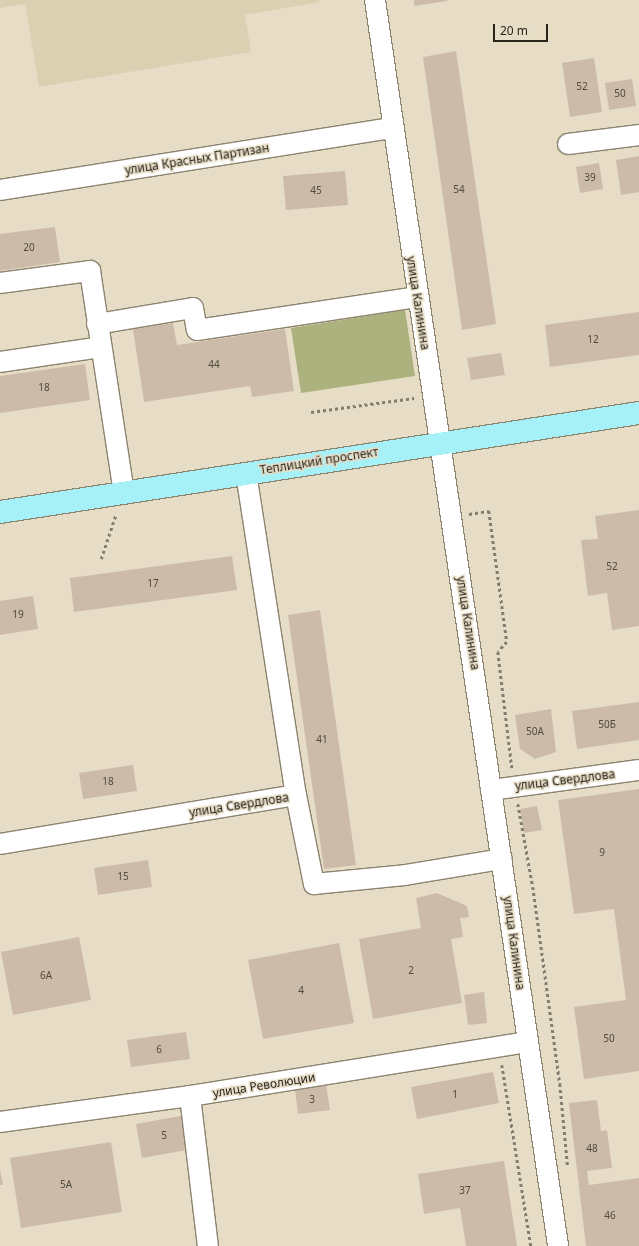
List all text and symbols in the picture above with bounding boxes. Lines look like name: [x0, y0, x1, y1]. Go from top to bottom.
scale bar: [495, 16, 550, 42]
text: 20 m: [500, 22, 528, 39]
house number: 52: [576, 81, 588, 93]
house number: 50: [614, 88, 626, 100]
street label: улица Красных Партизан: [124, 140, 270, 178]
house number: 39: [584, 172, 596, 184]
house number: 54: [453, 184, 465, 196]
house number: 45: [310, 185, 322, 197]
house number: 20: [23, 242, 35, 254]
street label: улица Калинина: [403, 255, 433, 351]
house number: 12: [587, 334, 599, 346]
house number: 44: [208, 359, 220, 371]
house number: 18: [38, 382, 50, 394]
street label: Теплицкий проспект: [259, 445, 379, 477]
house number: 52: [606, 561, 618, 573]
street label: улица Калинина: [453, 575, 483, 671]
house number: 17: [147, 578, 159, 590]
house number: 19: [12, 609, 24, 621]
house number: 50Б: [598, 719, 616, 731]
house number: 50А: [526, 726, 544, 738]
house number: 41: [316, 734, 328, 746]
street label: улица Свердлова: [514, 767, 616, 793]
house number: 18: [102, 776, 114, 788]
street label: улица Свердлова: [188, 790, 290, 820]
house number: 9: [599, 847, 605, 859]
house number: 15: [117, 871, 129, 883]
street label: улица Калинина: [500, 895, 528, 991]
house number: 2: [408, 965, 414, 977]
house number: 6А: [40, 970, 52, 982]
house number: 4: [298, 985, 304, 997]
house number: 50: [603, 1033, 615, 1045]
house number: 6: [156, 1044, 162, 1056]
street label: улица Революции: [212, 1070, 316, 1100]
house number: 1: [452, 1089, 458, 1101]
house number: 3: [309, 1094, 315, 1106]
house number: 5: [161, 1130, 167, 1142]
house number: 48: [586, 1143, 598, 1155]
house number: 5А: [60, 1179, 72, 1191]
house number: 37: [459, 1185, 471, 1197]
house number: 46: [604, 1210, 616, 1222]

